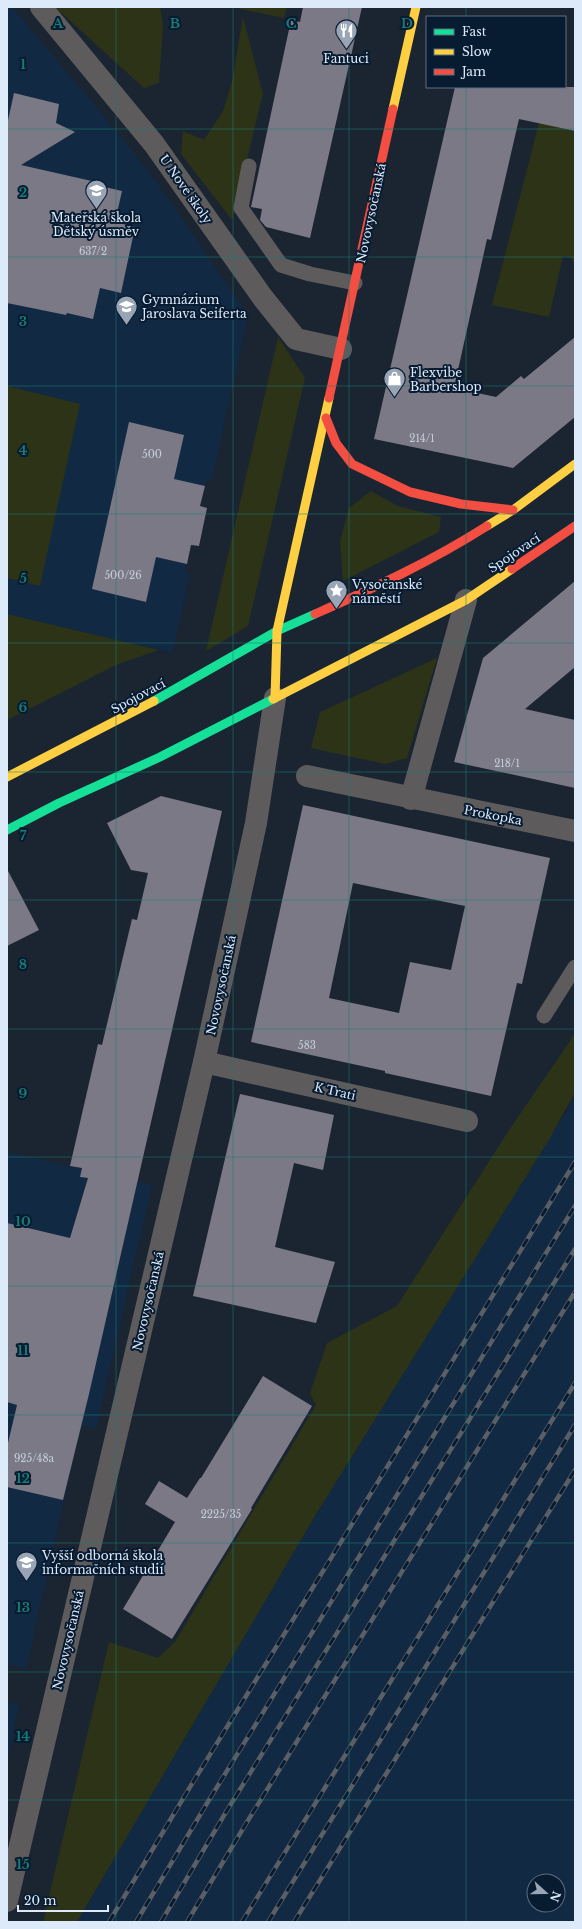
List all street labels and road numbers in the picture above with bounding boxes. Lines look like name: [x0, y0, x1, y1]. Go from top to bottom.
street label: U Nové školy: [157, 152, 216, 227]
street label: Novovysočanská: [353, 161, 389, 264]
street label: Spojovací: [485, 530, 544, 576]
street label: Spojovací: [108, 675, 169, 717]
street label: Prokopka: [463, 802, 524, 828]
street label: Novovysočanská: [203, 933, 239, 1036]
street label: K Trati: [313, 1079, 357, 1103]
street label: Novovysočanská: [129, 1249, 167, 1352]
street label: Novovysočanská: [49, 1588, 87, 1691]

